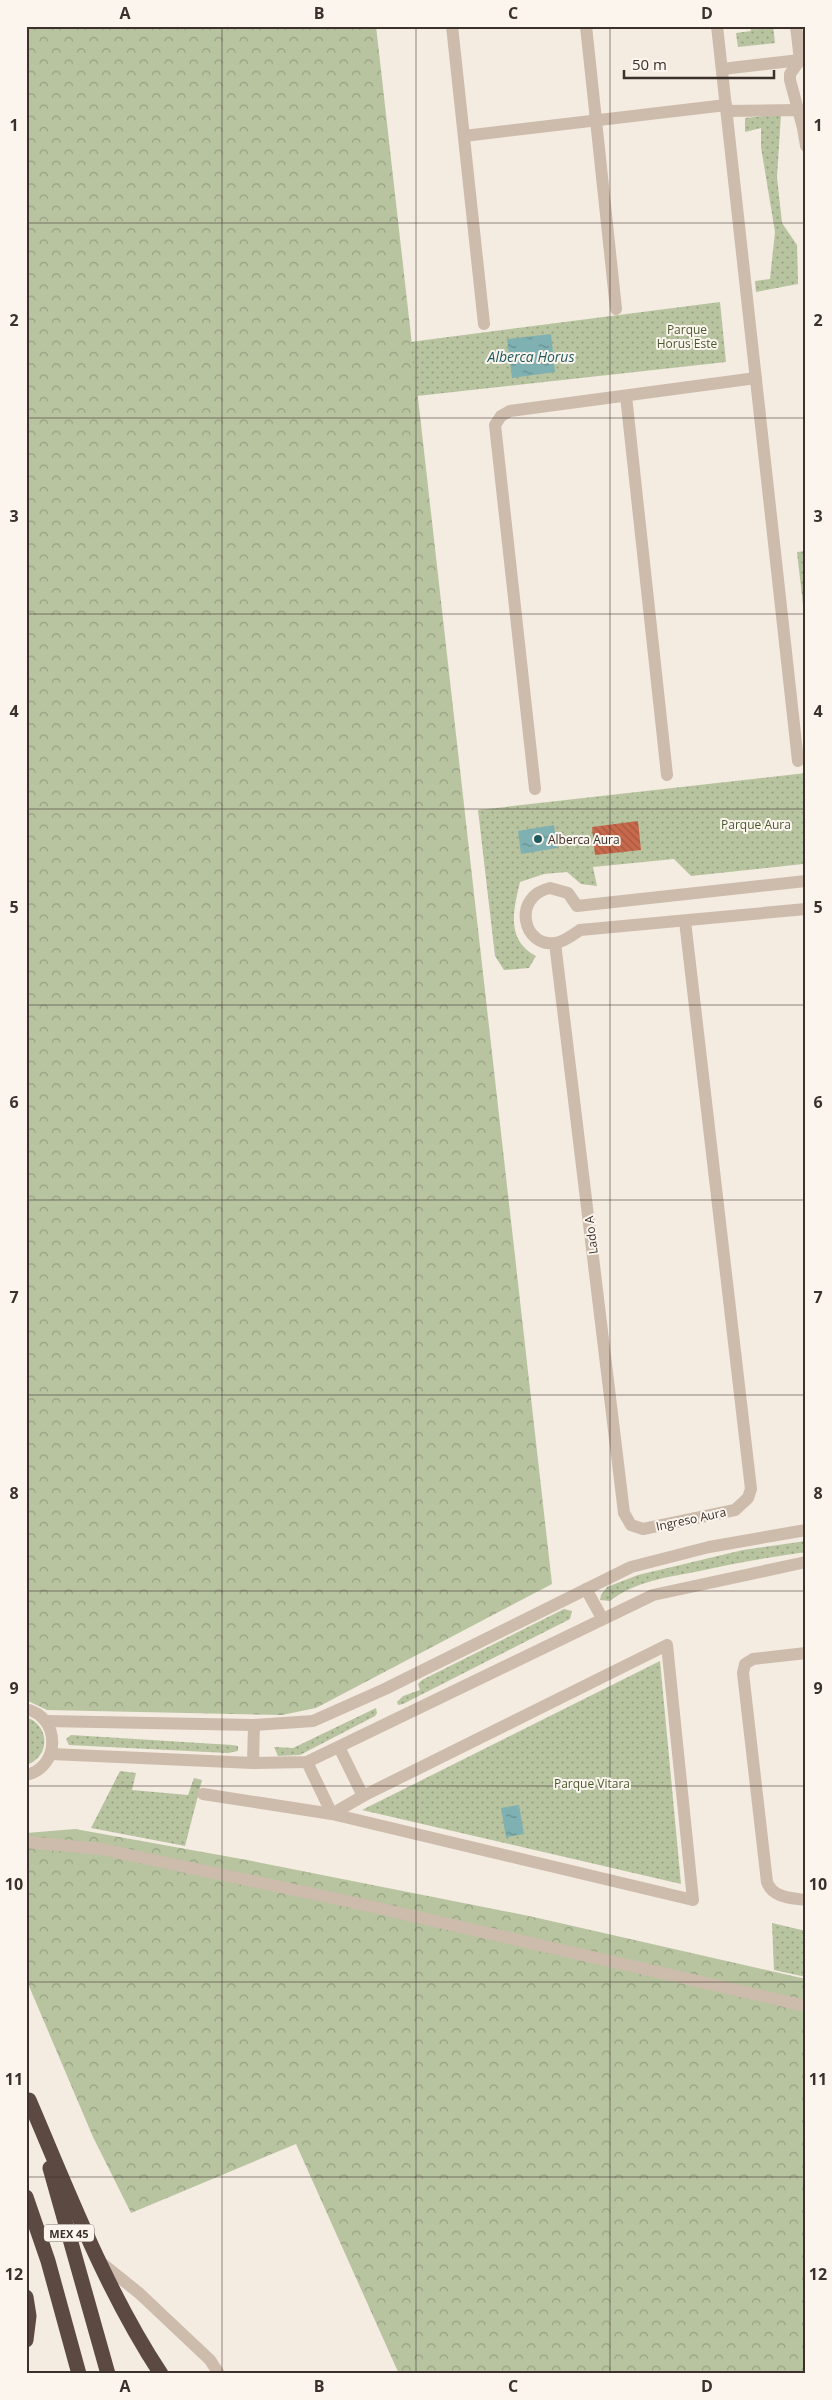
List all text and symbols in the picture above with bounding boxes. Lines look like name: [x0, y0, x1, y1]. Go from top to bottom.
text: A: [119, 2, 131, 24]
text: B: [314, 2, 324, 24]
text: C: [508, 2, 518, 24]
text: D: [701, 2, 713, 24]
scale bar: [624, 48, 774, 80]
text: 50 m: [632, 54, 667, 74]
text: 1: [9, 114, 19, 136]
text: 1: [813, 114, 823, 136]
text: 2: [9, 309, 19, 331]
text: 2: [813, 309, 823, 331]
park label: Parque Horus Este: [657, 321, 718, 352]
water label: Alberca Horus: [487, 347, 574, 366]
text: 3: [9, 505, 19, 527]
text: 3: [813, 505, 823, 527]
text: 4: [9, 700, 19, 722]
text: 4: [813, 700, 823, 722]
park label: Parque Aura: [721, 816, 791, 833]
place label: Alberca Aura: [548, 831, 620, 848]
marker: Alberca Aura: [532, 833, 544, 845]
text: 5: [9, 896, 19, 918]
text: 5: [813, 896, 823, 918]
text: 6: [9, 1091, 19, 1113]
text: 6: [813, 1091, 823, 1113]
street label: Lado A: [580, 1215, 602, 1255]
text: 7: [9, 1286, 19, 1308]
text: 7: [813, 1286, 823, 1308]
text: 8: [9, 1482, 19, 1504]
text: 8: [813, 1482, 823, 1504]
street label: Ingreso Aura: [654, 1503, 728, 1535]
text: 9: [9, 1677, 19, 1699]
text: 9: [813, 1677, 823, 1699]
park label: Parque Vitara: [554, 1775, 630, 1792]
text: 10: [5, 1873, 23, 1895]
text: 10: [809, 1873, 827, 1895]
text: 11: [5, 2068, 23, 2090]
text: 11: [809, 2068, 827, 2090]
road number: MEX 45: [44, 2224, 94, 2242]
text: 12: [5, 2263, 23, 2285]
text: 12: [809, 2263, 827, 2285]
text: A: [119, 2375, 131, 2397]
text: B: [314, 2375, 324, 2397]
text: C: [508, 2375, 518, 2397]
text: D: [701, 2375, 713, 2397]

